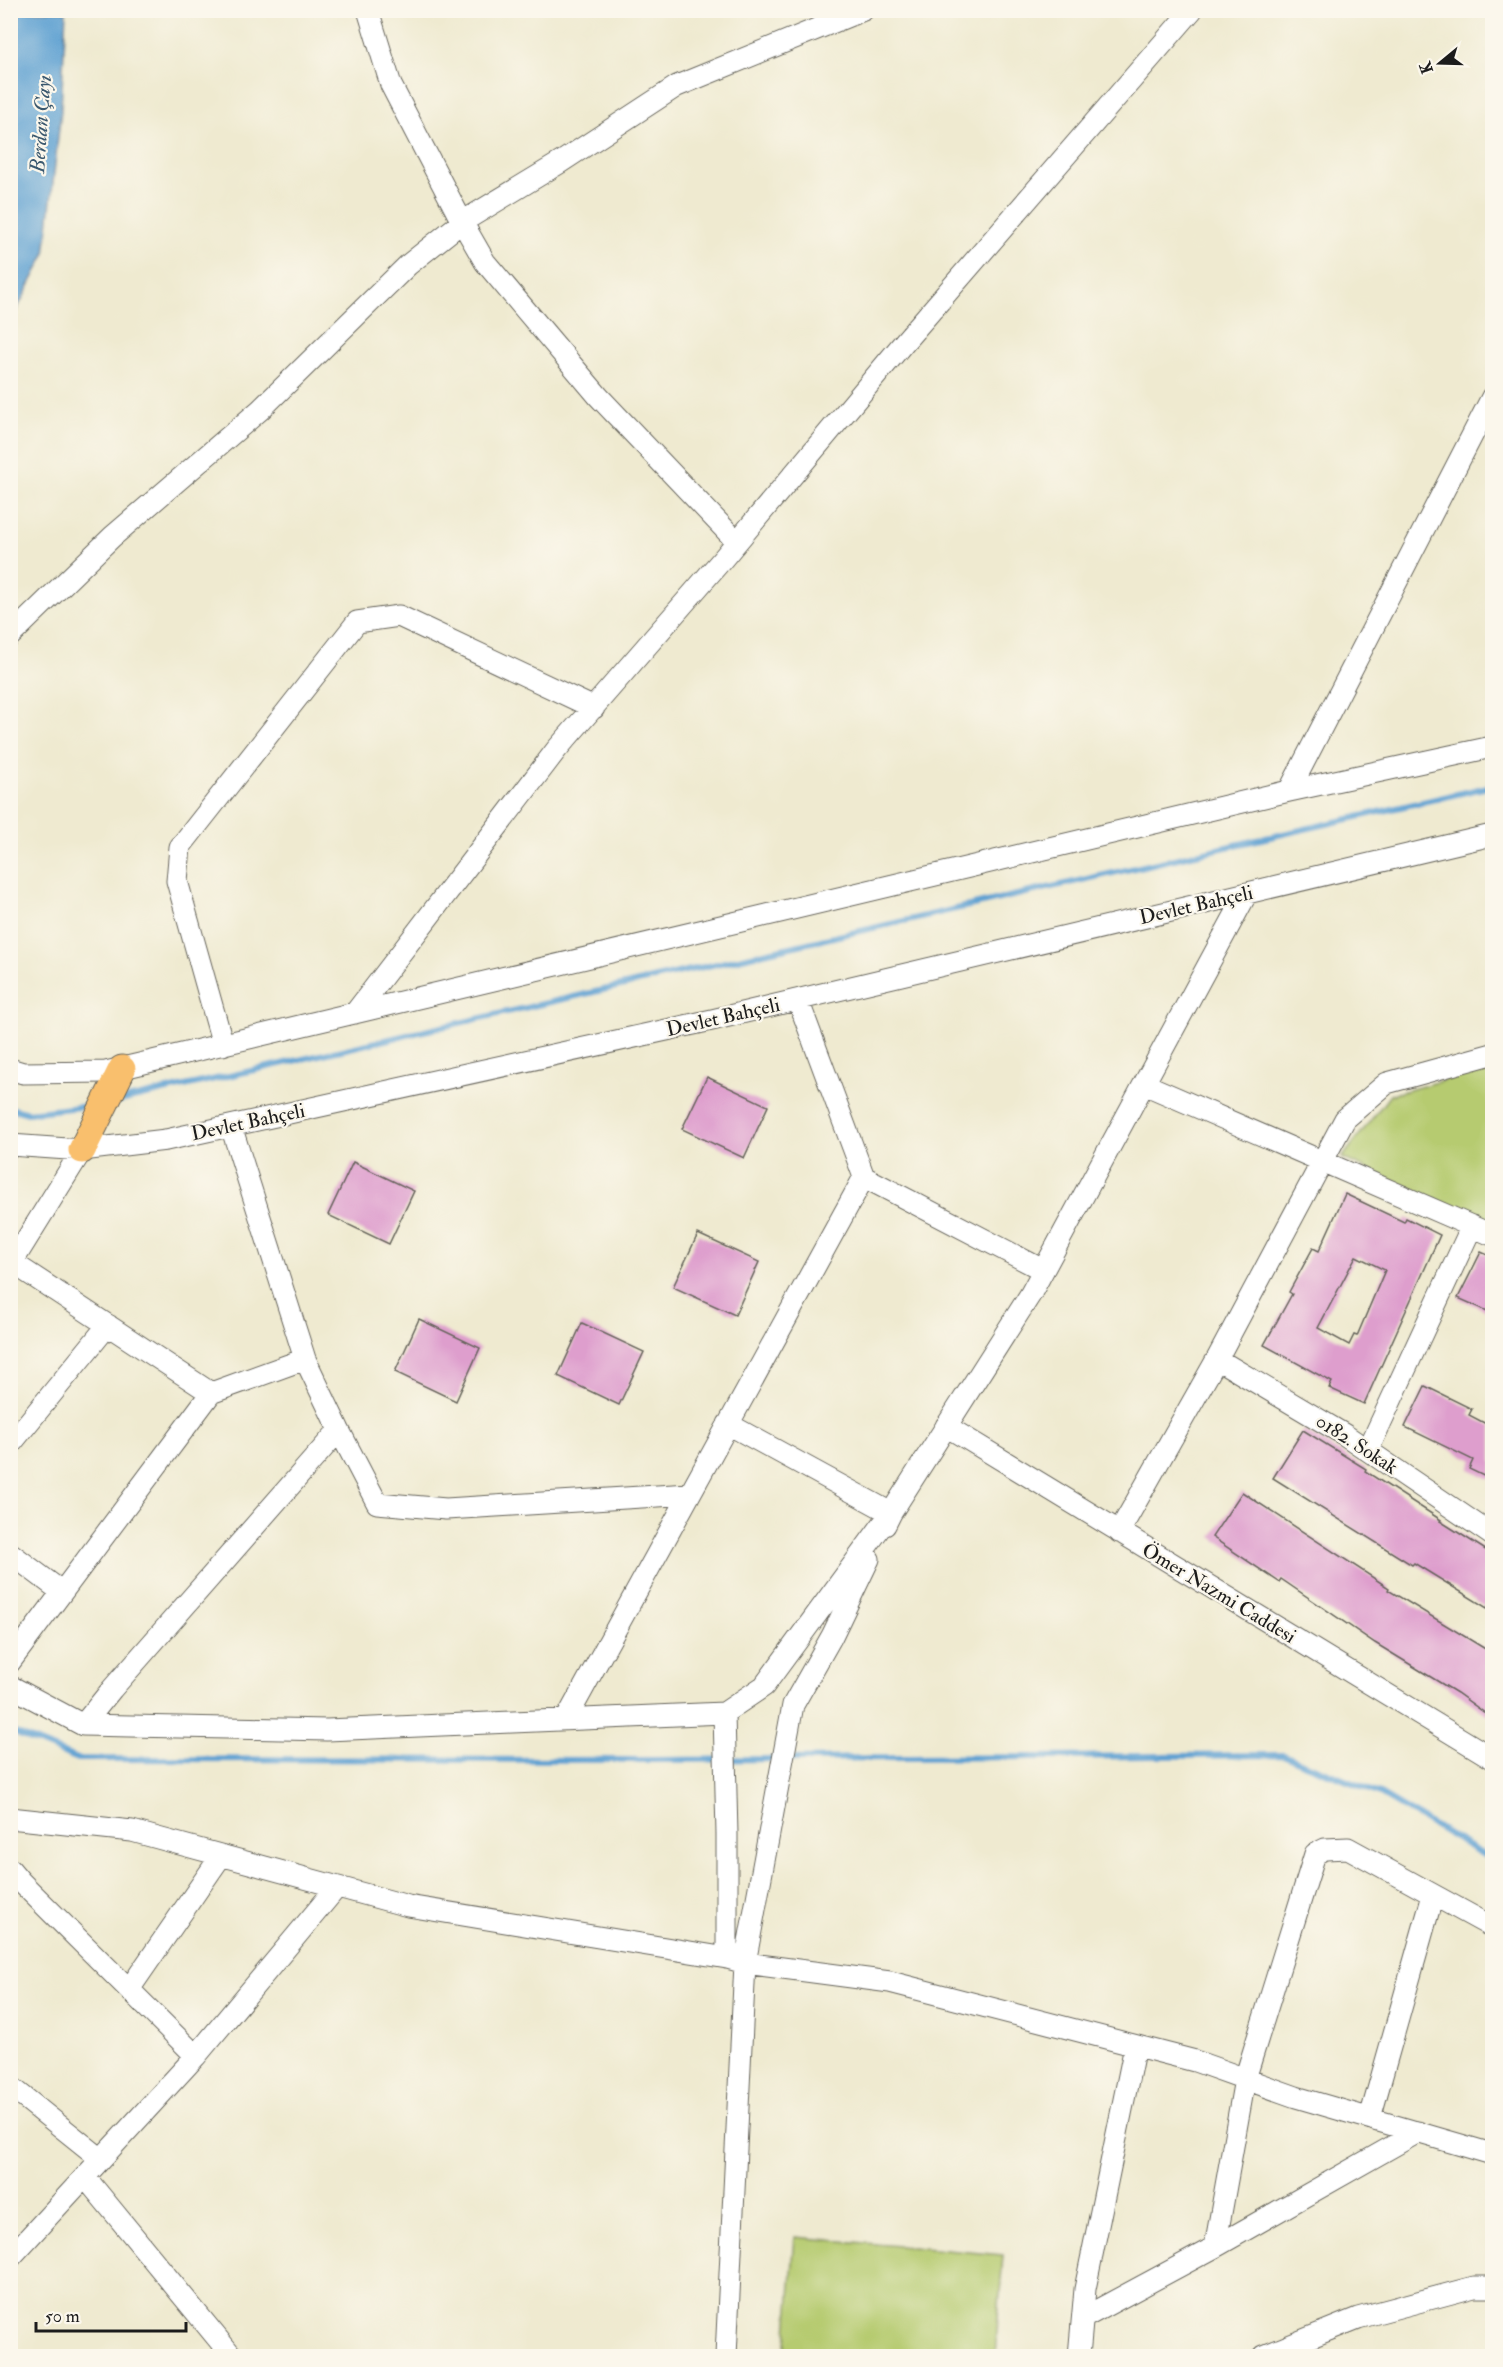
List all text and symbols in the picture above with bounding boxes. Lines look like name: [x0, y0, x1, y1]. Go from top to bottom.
north arrow: [1410, 33, 1470, 93]
text: K: [1415, 58, 1438, 76]
water label: Berdan Çayı: [24, 74, 58, 175]
street label: Devlet Bahçeli: [1137, 880, 1255, 930]
street label: Devlet Bahçeli: [664, 992, 782, 1042]
street label: Devlet Bahçeli: [189, 1098, 307, 1146]
street label: 0182. Sokak: [1311, 1408, 1403, 1480]
street label: Ömer Nazmi Caddesi: [1137, 1537, 1301, 1649]
scale bar: [36, 2295, 186, 2333]
text: 50 m: [45, 2305, 80, 2328]

